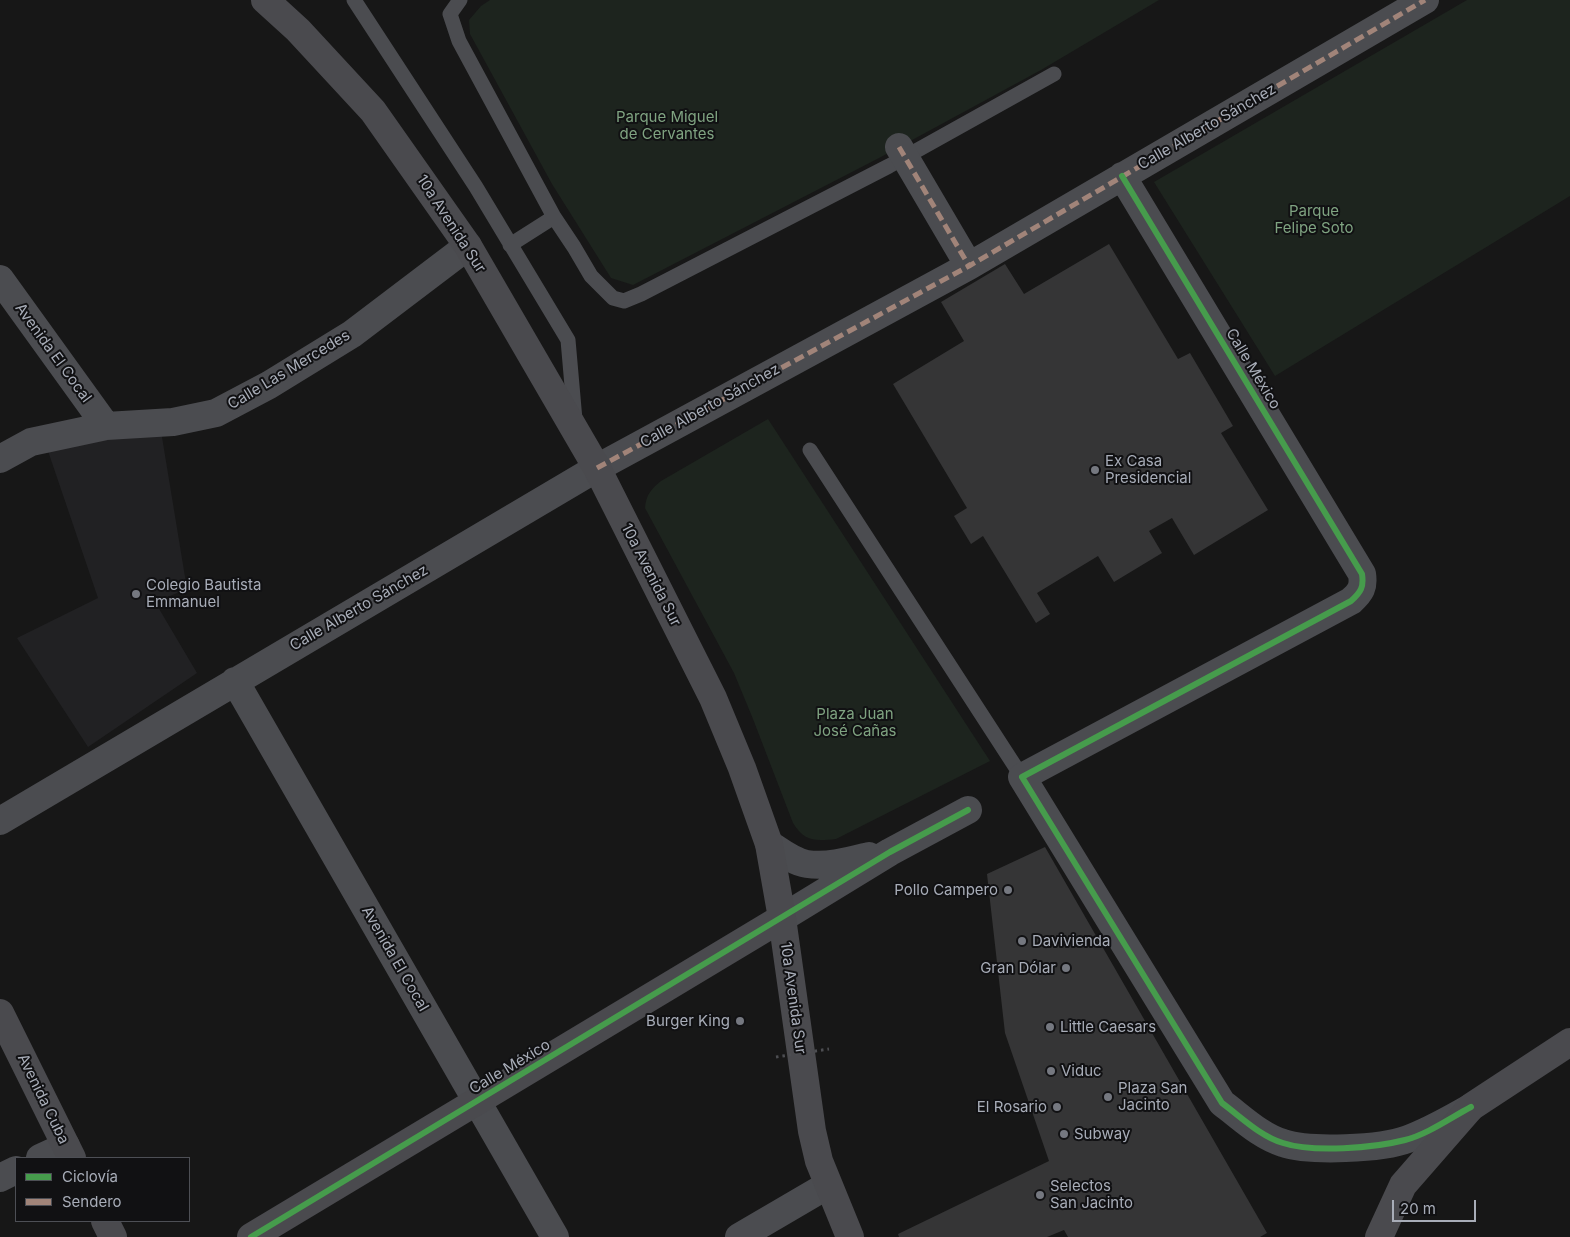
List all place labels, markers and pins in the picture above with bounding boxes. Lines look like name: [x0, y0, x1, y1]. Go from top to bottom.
place label: Ex Casa Presidencial: [1105, 452, 1191, 487]
marker: Ex Casa Presidencial: [1089, 464, 1101, 476]
place label: Colegio Bautista Emmanuel: [146, 576, 261, 611]
marker: Colegio Bautista Emmanuel: [130, 588, 142, 600]
place label: Pollo Campero: [894, 881, 998, 899]
marker: Pollo Campero: [1002, 884, 1014, 896]
place label: Davivienda: [1032, 932, 1110, 950]
marker: Davivienda: [1016, 935, 1028, 947]
place label: Gran Dólar: [980, 959, 1056, 977]
marker: Gran Dólar: [1060, 962, 1072, 974]
place label: Burger King: [646, 1012, 730, 1030]
marker: Burger King: [734, 1015, 746, 1027]
place label: Little Caesars: [1060, 1018, 1156, 1036]
marker: Little Caesars: [1044, 1021, 1056, 1033]
place label: Viduc: [1061, 1062, 1102, 1080]
marker: Viduc: [1045, 1065, 1057, 1077]
place label: Plaza San Jacinto: [1118, 1079, 1187, 1114]
marker: Plaza San Jacinto: [1102, 1091, 1114, 1103]
place label: El Rosario: [977, 1098, 1047, 1116]
marker: El Rosario: [1051, 1101, 1063, 1113]
place label: Subway: [1074, 1125, 1130, 1143]
marker: Subway: [1058, 1128, 1070, 1140]
place label: Selectos San Jacinto: [1050, 1177, 1133, 1212]
marker: Selectos San Jacinto: [1034, 1189, 1046, 1201]

